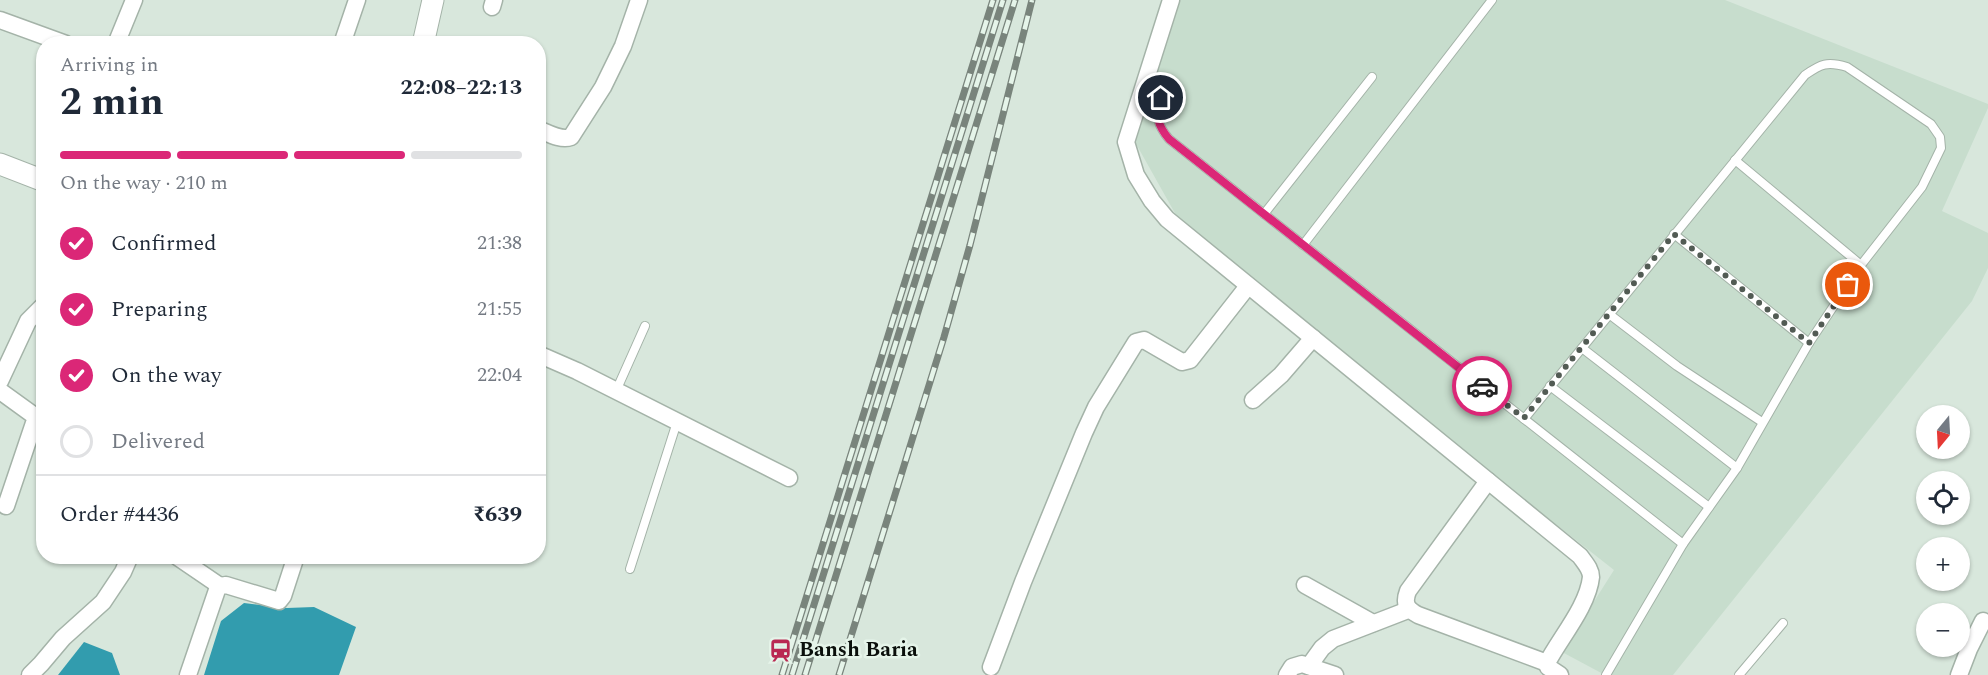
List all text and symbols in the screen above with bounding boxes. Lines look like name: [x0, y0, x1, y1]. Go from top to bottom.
text: Arriving in: [60, 50, 158, 80]
text: 22:08–22:13: [400, 71, 522, 104]
pin: [1135, 72, 1186, 123]
text: 2 min: [60, 73, 164, 132]
icon: home: [1144, 81, 1177, 114]
text: On the way · 210 m: [60, 168, 228, 198]
icon: check: [60, 227, 93, 260]
text: Confirmed: [111, 227, 217, 260]
text: 21:38: [477, 228, 522, 258]
pin: [1822, 259, 1873, 310]
icon: bag: [1831, 268, 1864, 301]
icon: check: [60, 293, 93, 326]
text: Preparing: [111, 293, 208, 326]
text: 21:55: [477, 294, 522, 324]
courier: [1452, 356, 1512, 416]
icon: check: [60, 359, 93, 392]
text: On the way: [111, 359, 222, 392]
text: 22:04: [477, 360, 522, 390]
icon: car: [1466, 370, 1499, 403]
north arrow: [1916, 405, 1970, 459]
map controls: [1916, 405, 1970, 657]
text: Delivered: [111, 425, 205, 458]
button: locate: [1916, 471, 1970, 525]
text: Order #4436: [60, 498, 179, 531]
text: ₹639: [473, 498, 522, 531]
button: +: [1916, 537, 1970, 591]
button: −: [1916, 603, 1970, 657]
place label: Bansh Baria: [799, 634, 918, 666]
station icon: Bansh Baria: [768, 637, 794, 663]

